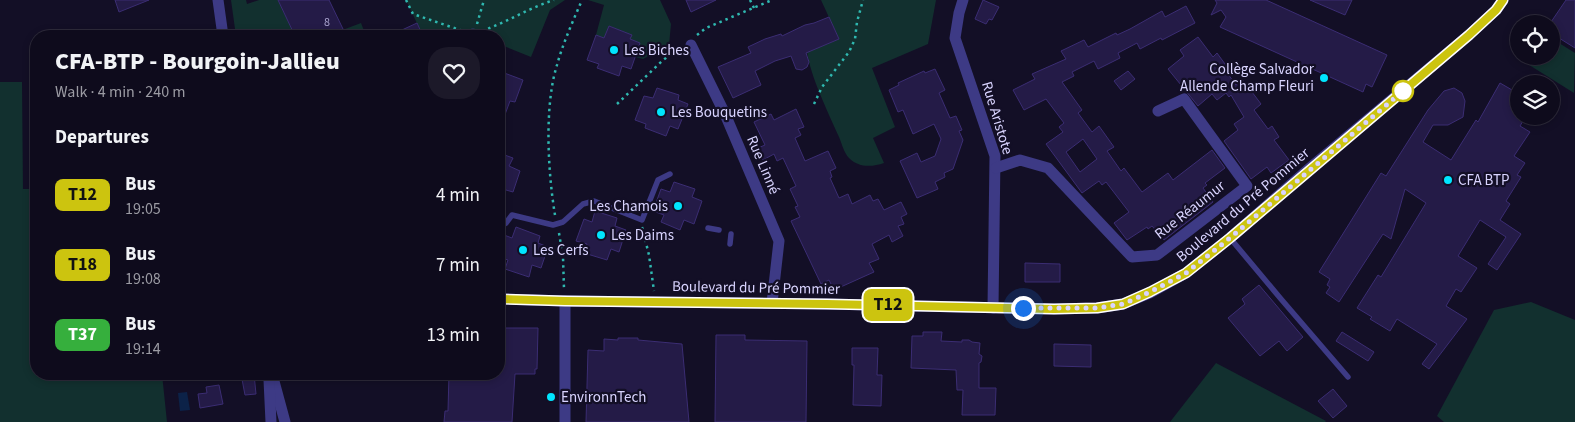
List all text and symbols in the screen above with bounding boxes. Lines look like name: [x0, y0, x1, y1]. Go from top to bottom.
house number: 8: [324, 14, 330, 31]
map controls: [1510, 15, 1560, 125]
button: locate: [1510, 15, 1560, 65]
place label: Les Biches: [624, 40, 689, 61]
text: CFA-BTP - Bourgoin-Jallieu: [55, 44, 340, 79]
marker: Les Biches: [608, 44, 620, 56]
button: heart: [428, 47, 480, 99]
place label: Collège Salvador Allende Champ Fleuri: [1180, 59, 1315, 97]
marker: Collège Salvador Allende Champ Fleuri: [1318, 72, 1330, 84]
button: layers: [1510, 75, 1560, 125]
street label: Rue Aristote: [976, 79, 1018, 157]
unlabelled marker: [1392, 80, 1414, 102]
text: Walk · 4 min · 240 m: [55, 81, 186, 103]
place label: Les Bouquetins: [671, 102, 767, 123]
marker: Les Bouquetins: [655, 106, 667, 118]
text: Departures: [55, 124, 149, 151]
street label: Rue Linné: [741, 132, 785, 198]
street label: Boulevard du Pré Pommier: [1172, 142, 1315, 267]
place label: CFA BTP: [1458, 170, 1510, 191]
text: Bus: [125, 171, 156, 198]
marker: CFA BTP: [1442, 174, 1454, 186]
street label: Rue Réaumur: [1150, 175, 1230, 244]
text: T12: [68, 182, 97, 207]
text: 4 min: [436, 182, 480, 209]
place label: Les Chamois: [589, 196, 668, 217]
text: 19:05: [125, 198, 161, 220]
marker: Les Chamois: [672, 200, 684, 212]
place label: Les Daims: [611, 225, 674, 246]
marker: Les Daims: [595, 229, 607, 241]
place label: Les Cerfs: [533, 240, 589, 261]
text: Bus: [125, 241, 156, 268]
marker: Les Cerfs: [517, 244, 529, 256]
text: T18: [68, 252, 97, 277]
text: 7 min: [436, 252, 480, 279]
text: 19:08: [125, 268, 161, 290]
street label: Boulevard du Pré Pommier: [672, 276, 841, 300]
line badge: T12: [859, 289, 917, 321]
text: T12: [873, 292, 903, 317]
your location: [1011, 296, 1036, 321]
text: Bus: [125, 311, 156, 338]
text: T37: [68, 322, 97, 347]
text: 13 min: [426, 322, 480, 349]
text: 19:14: [125, 338, 161, 360]
place label: EnvironnTech: [561, 387, 647, 408]
marker: EnvironnTech: [545, 391, 557, 403]

